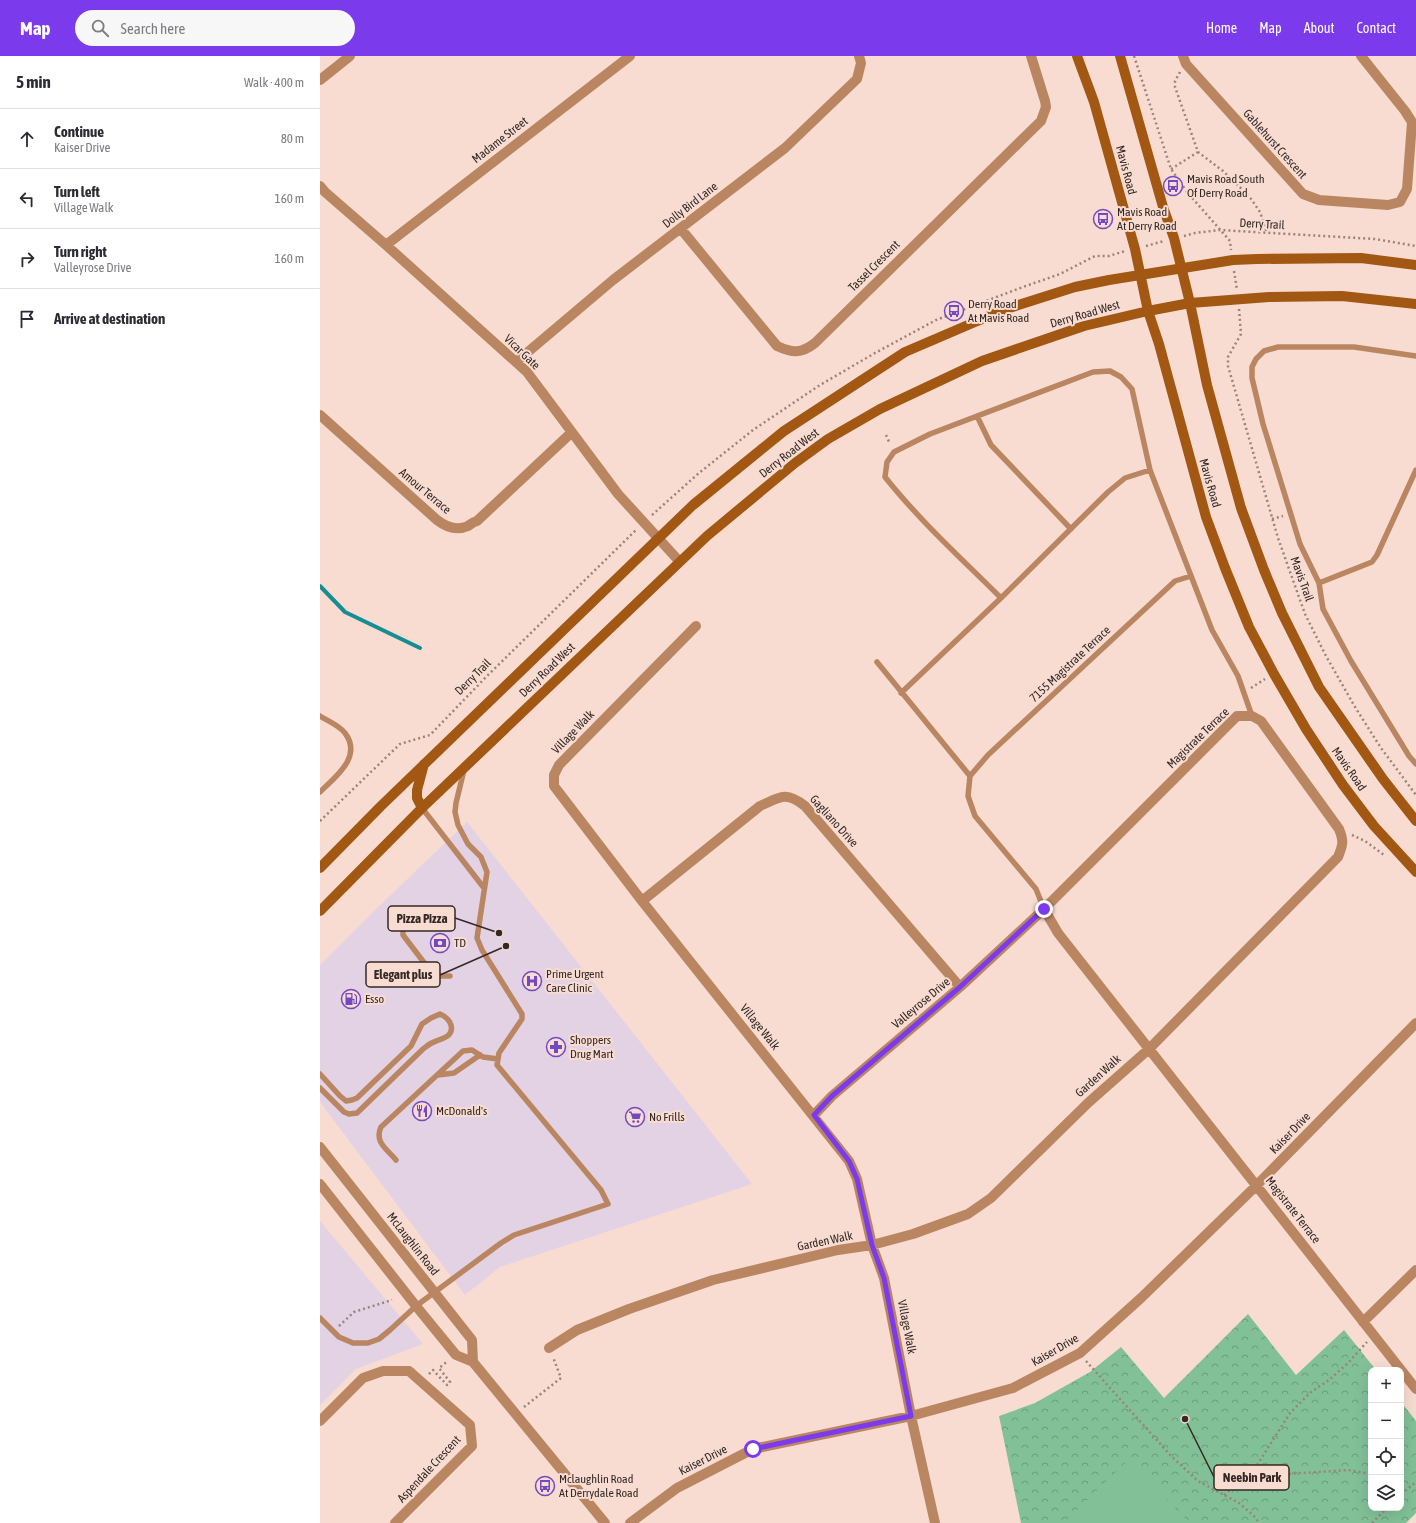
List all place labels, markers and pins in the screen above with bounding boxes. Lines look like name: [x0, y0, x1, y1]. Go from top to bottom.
place label: Mavis Road South Of Derry Road: [1187, 172, 1265, 200]
bus stop icon: Mavis Road South Of Derry Road: [1162, 175, 1184, 197]
place label: Mavis Road At Derry Road: [1117, 205, 1177, 233]
bus stop icon: Mavis Road At Derry Road: [1092, 208, 1114, 230]
place label: Derry Road At Mavis Road: [968, 297, 1029, 325]
bus stop icon: Derry Road At Mavis Road: [943, 300, 965, 322]
callout: Pizza Pizza: [388, 906, 455, 931]
bank icon: TD: [429, 932, 451, 954]
place label: TD: [454, 936, 466, 950]
callout: Elegant plus: [366, 962, 440, 987]
place label: Prime Urgent Care Clinic: [546, 967, 604, 995]
hospital icon: Prime Urgent Care Clinic: [521, 970, 543, 992]
fuel station icon: Esso: [340, 988, 362, 1010]
place label: Esso: [365, 992, 385, 1006]
place label: Shoppers Drug Mart: [570, 1033, 614, 1061]
pharmacy icon: Shoppers Drug Mart: [545, 1036, 567, 1058]
restaurant icon: McDonald's: [411, 1100, 433, 1122]
place label: McDonald's: [436, 1104, 487, 1118]
supermarket icon: No Frills: [624, 1106, 646, 1128]
place label: No Frills: [649, 1110, 685, 1124]
callout: Neebin Park: [1214, 1465, 1289, 1490]
place label: Mclaughlin Road At Derrydale Road: [559, 1472, 638, 1500]
bus stop icon: Mclaughlin Road At Derrydale Road: [534, 1475, 556, 1497]

